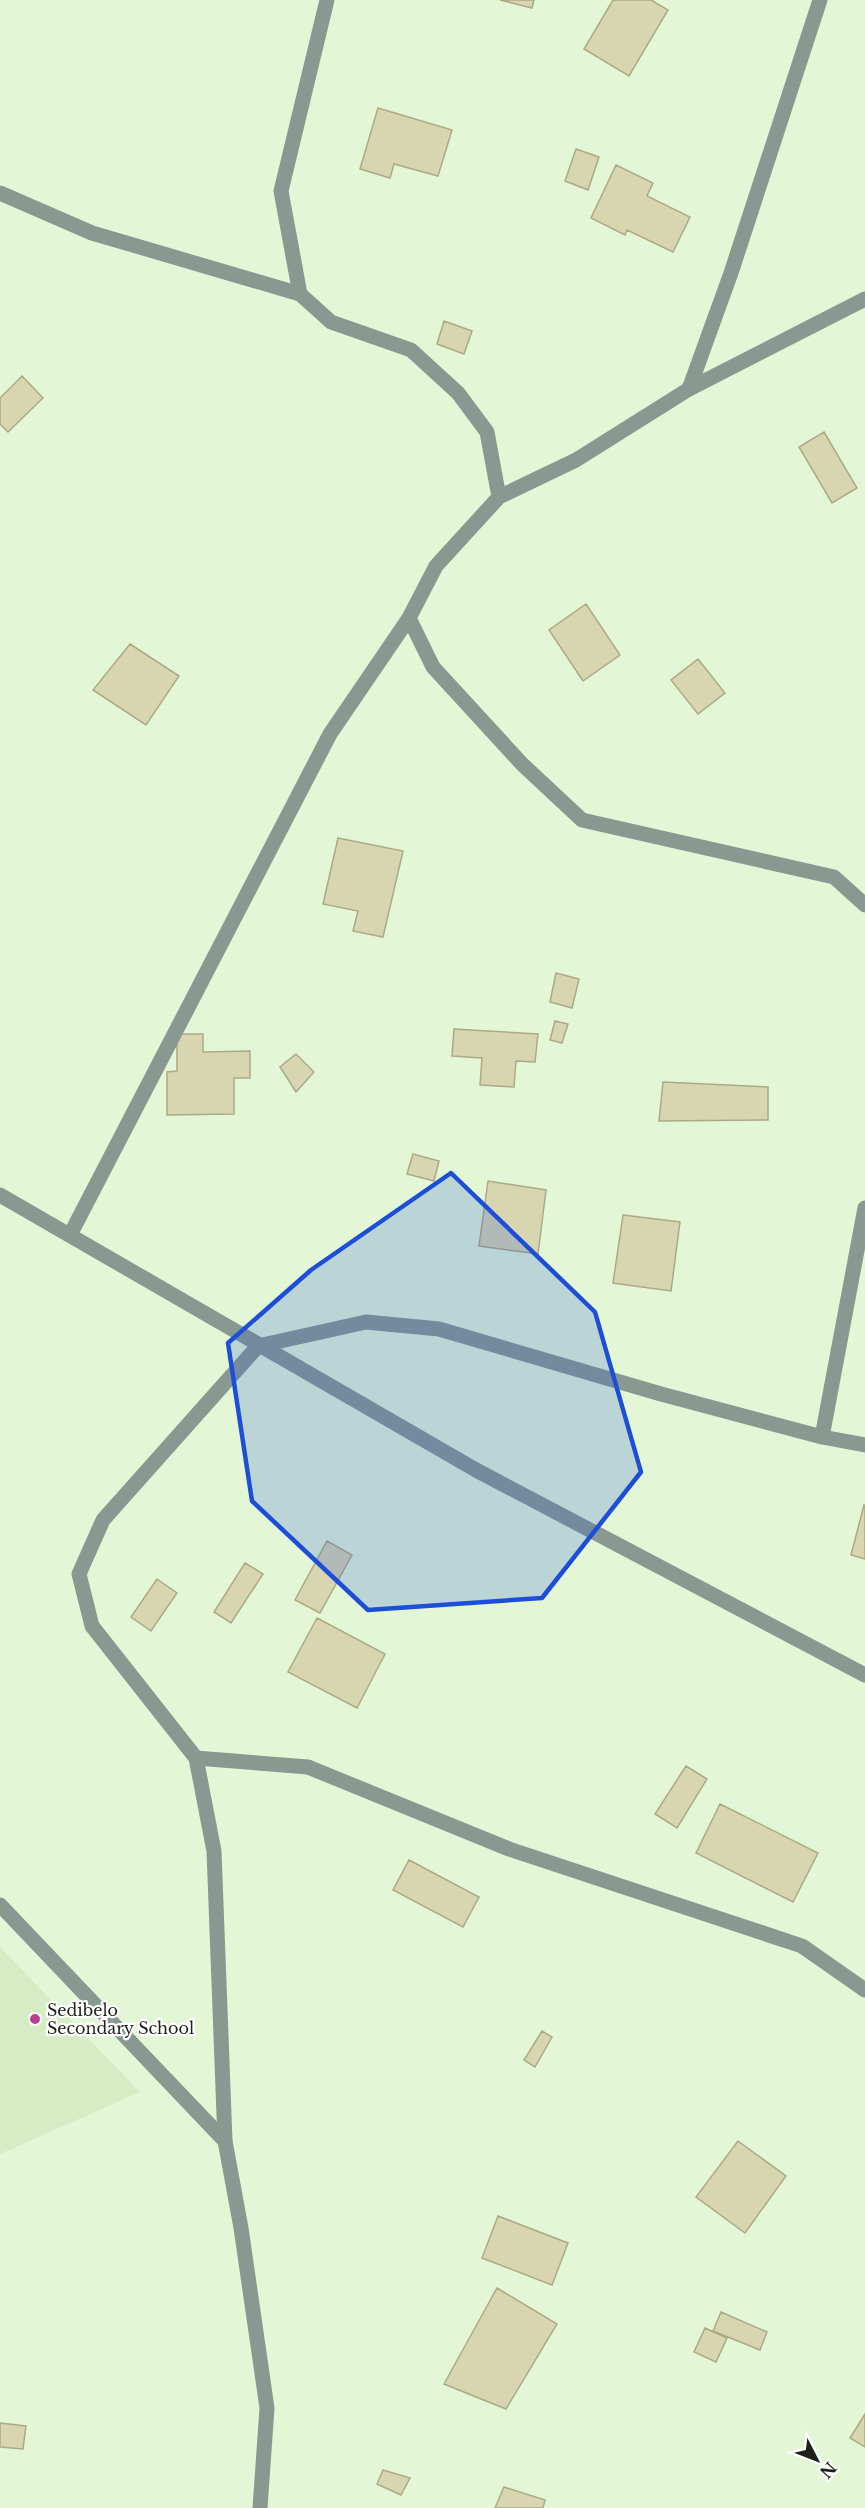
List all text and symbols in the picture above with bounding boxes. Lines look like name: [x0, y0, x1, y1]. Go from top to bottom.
place label: Sedibelo Secondary School: [47, 2000, 194, 2038]
marker: Sedibelo Secondary School: [28, 2012, 42, 2026]
north arrow: [787, 2430, 847, 2490]
text: N: [816, 2458, 841, 2482]

